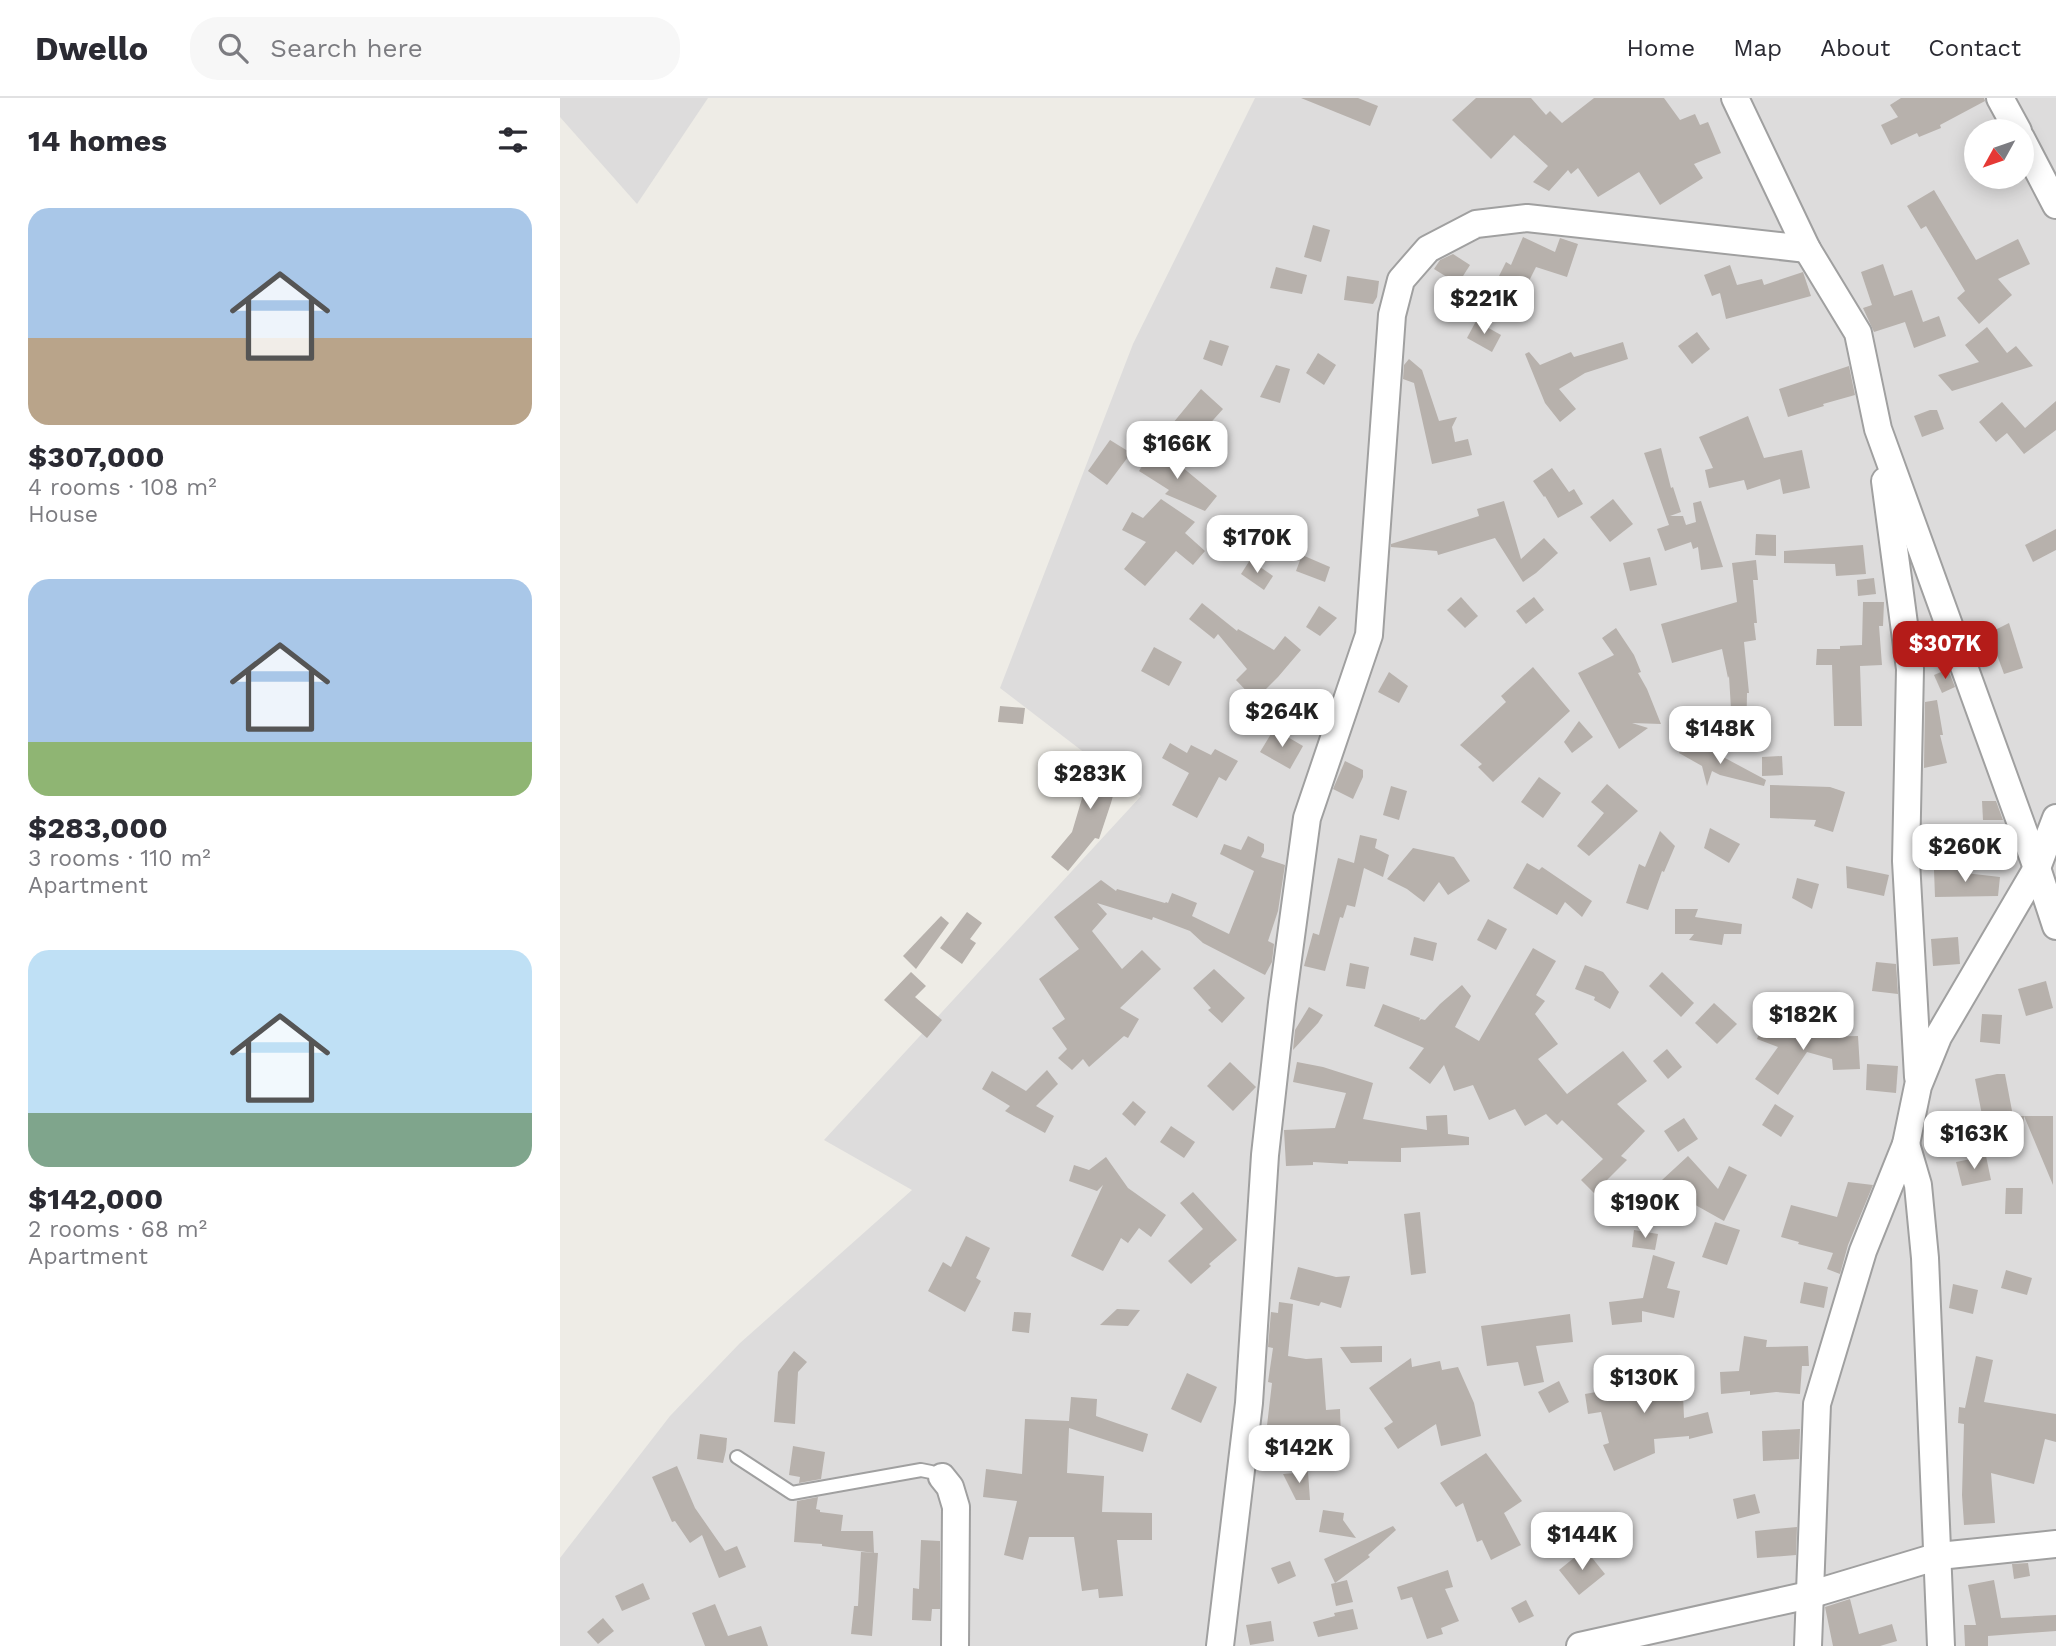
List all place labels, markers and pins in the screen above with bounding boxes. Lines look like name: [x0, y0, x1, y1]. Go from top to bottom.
pin: $221K: [1435, 276, 1533, 336]
pin: $166K: [1128, 422, 1226, 481]
pin: $170K: [1208, 516, 1306, 575]
pin: $307K: [1896, 622, 1994, 681]
pin: $264K: [1233, 690, 1331, 749]
pin: $148K: [1671, 706, 1769, 766]
pin: $283K: [1041, 752, 1139, 811]
pin: $260K: [1916, 824, 2014, 884]
pin: $182K: [1754, 992, 1852, 1052]
pin: $163K: [1925, 1112, 2023, 1171]
pin: $190K: [1596, 1180, 1694, 1240]
pin: $130K: [1595, 1356, 1693, 1415]
pin: $142K: [1250, 1426, 1348, 1485]
pin: $144K: [1533, 1512, 1631, 1572]

